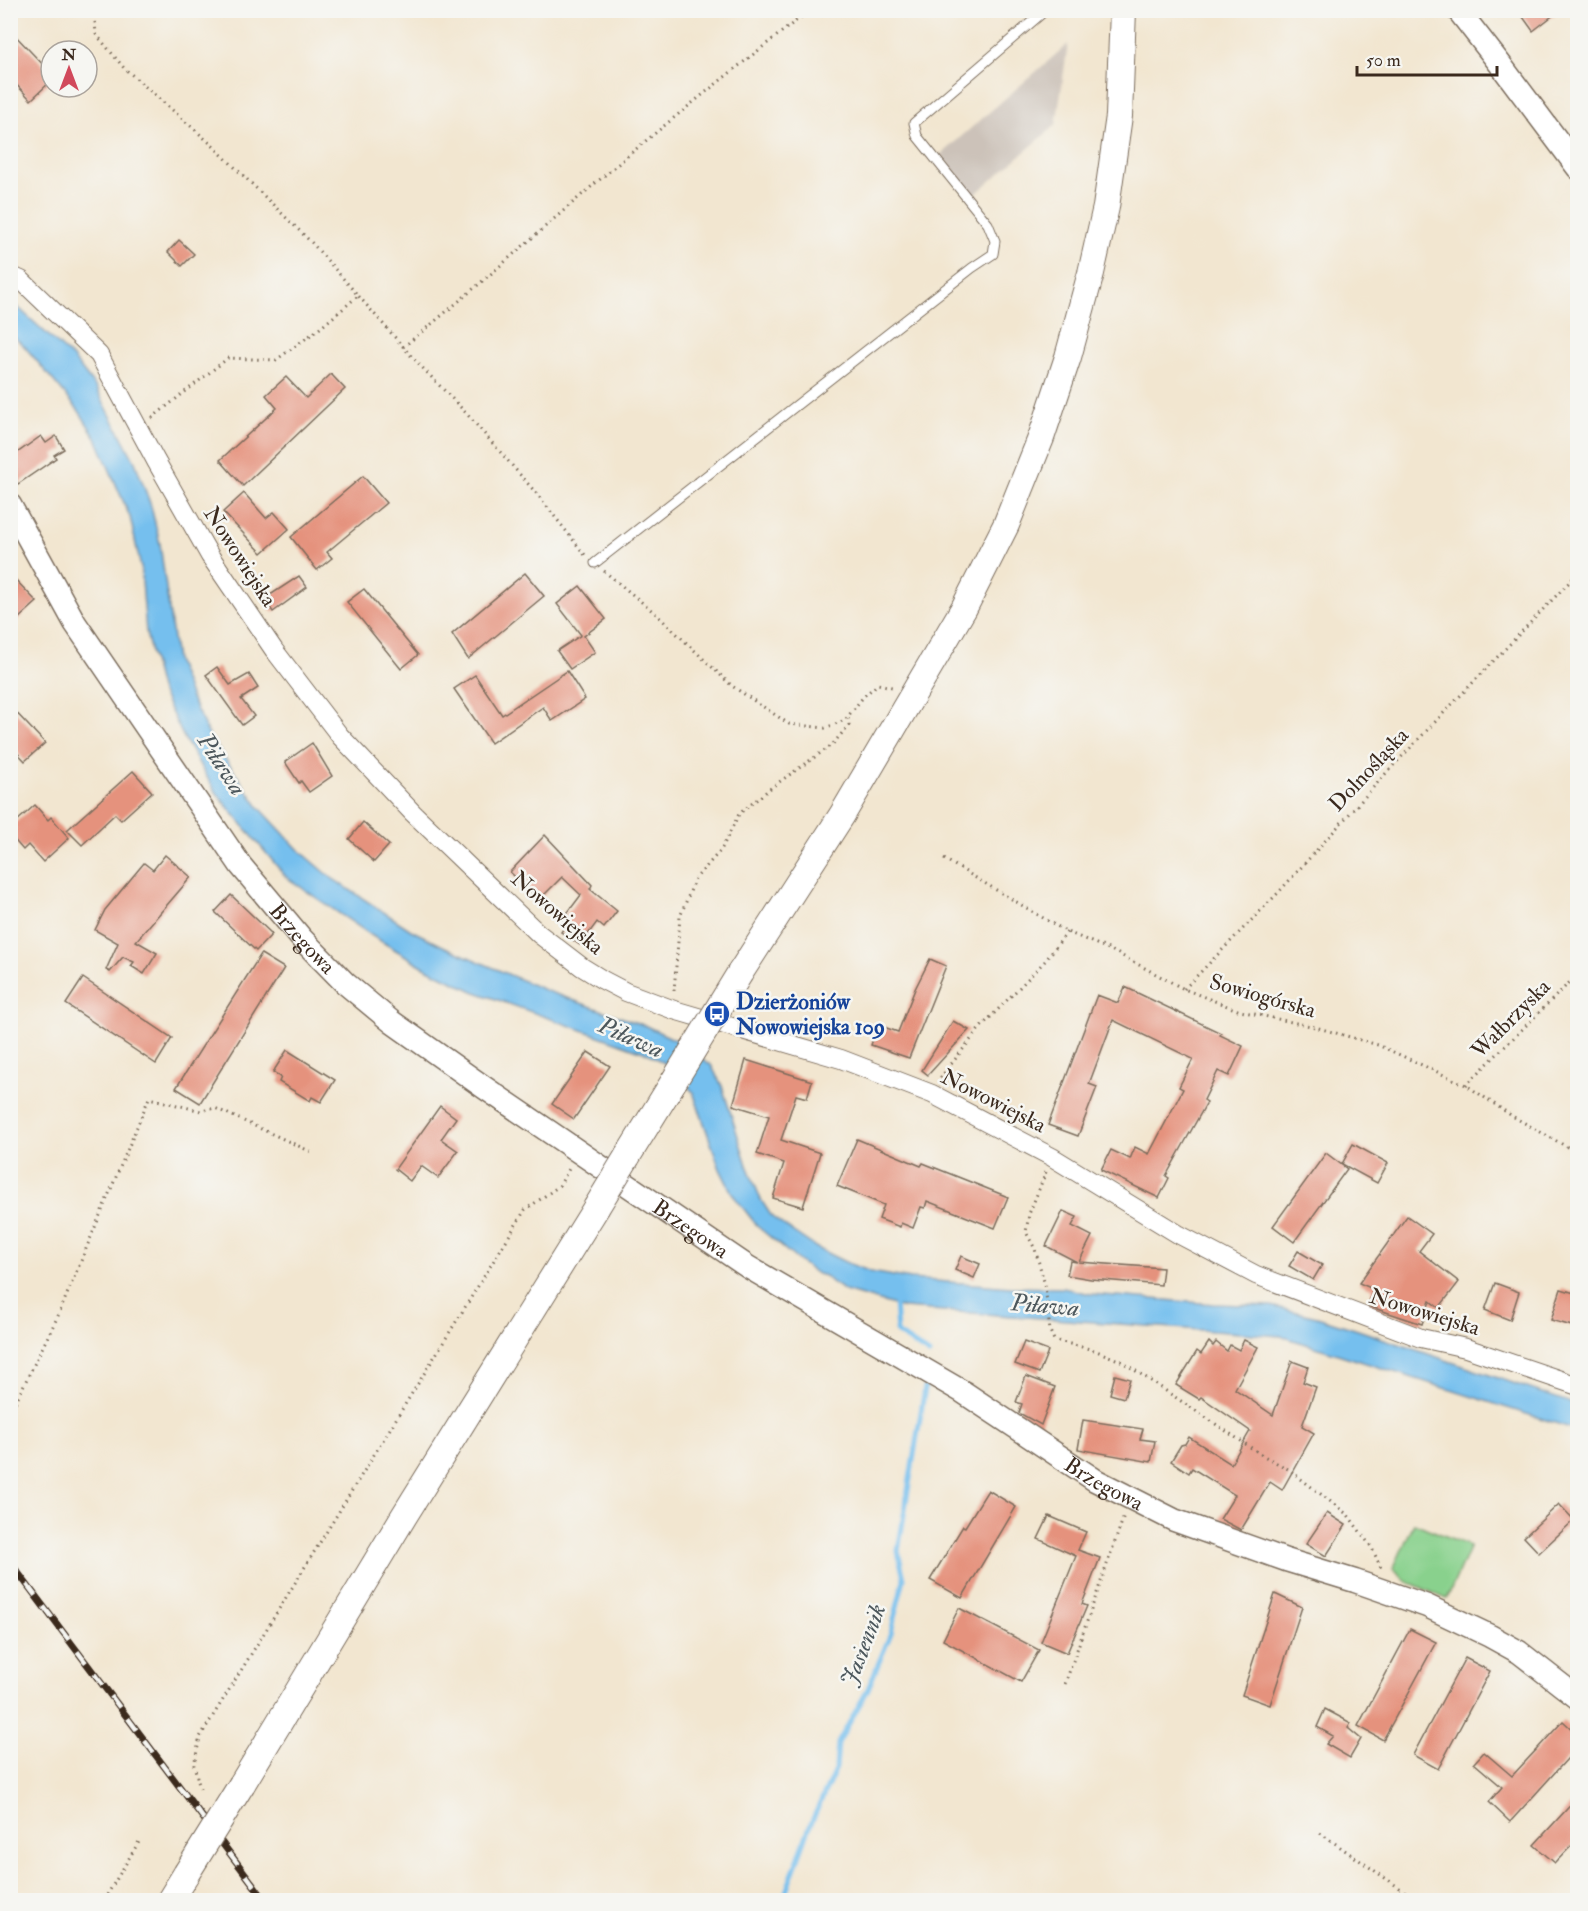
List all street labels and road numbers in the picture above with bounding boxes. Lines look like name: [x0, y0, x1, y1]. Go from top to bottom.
street label: Nowowiejska: [197, 501, 283, 613]
street label: Dolnośląska: [1323, 721, 1415, 818]
street label: Nowowiejska: [505, 865, 610, 961]
street label: Brzegowa: [263, 897, 342, 981]
street label: Sowiogórska: [1206, 967, 1320, 1025]
street label: Wałbrzyska: [1464, 972, 1557, 1065]
street label: Nowowiejska: [936, 1063, 1052, 1140]
street label: Brzegowa: [647, 1193, 735, 1265]
street label: Nowowiejska: [1366, 1282, 1484, 1342]
street label: Brzegowa: [1059, 1451, 1149, 1518]

